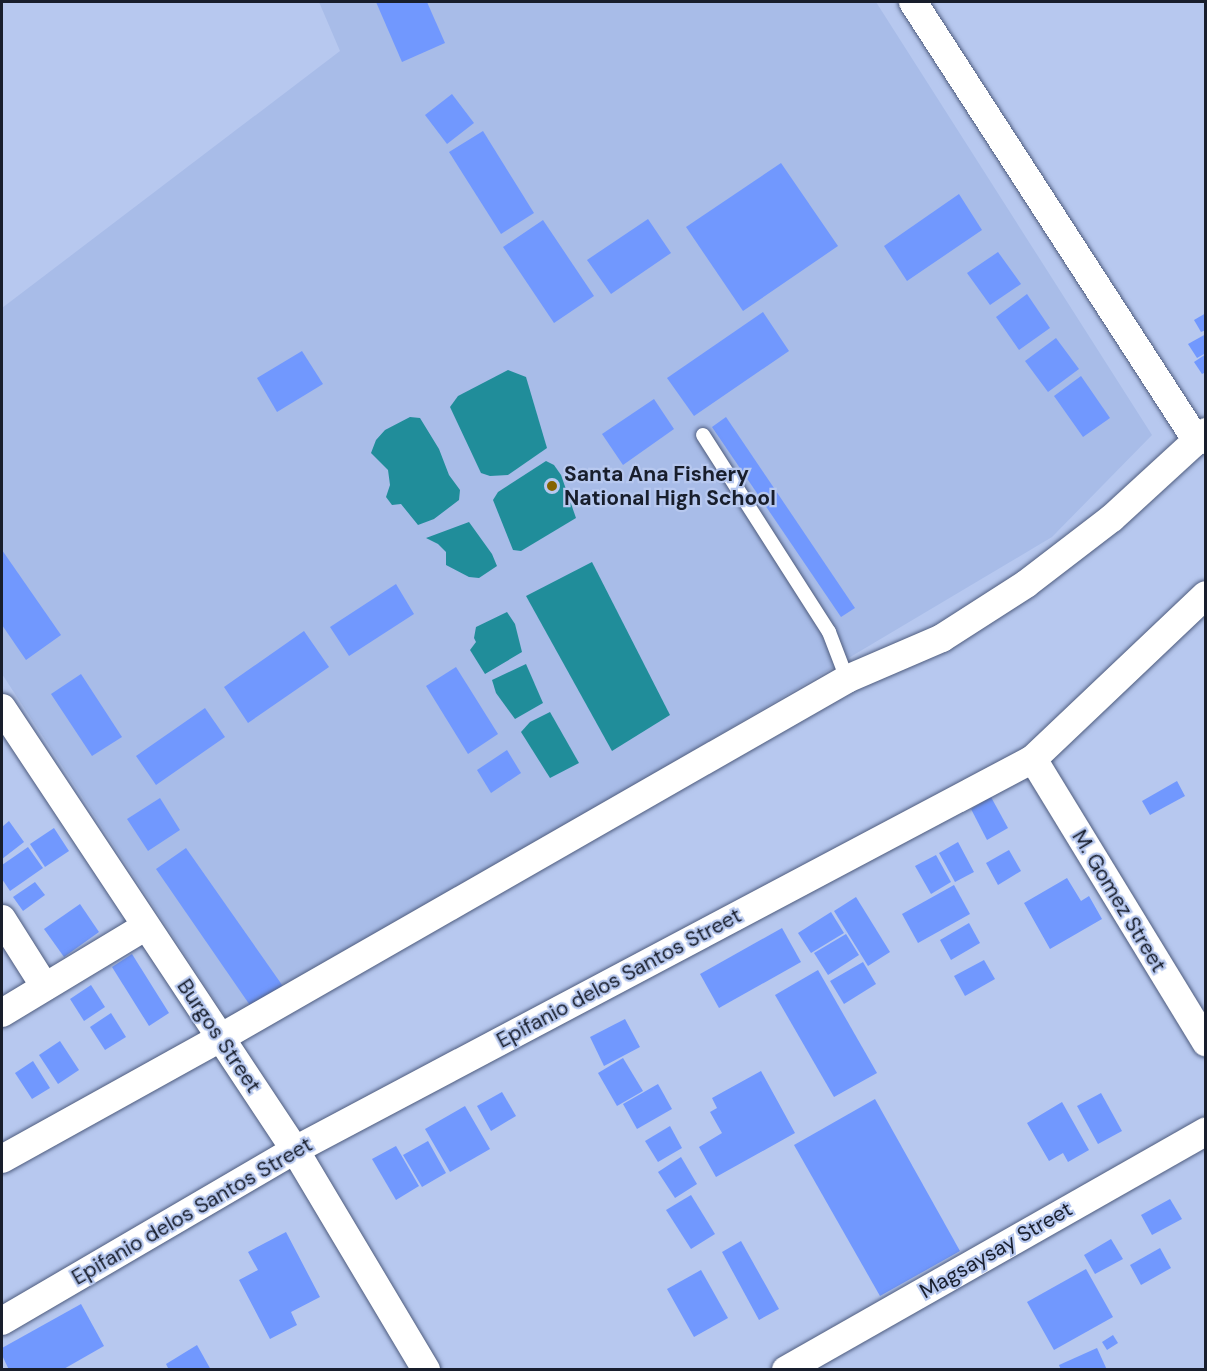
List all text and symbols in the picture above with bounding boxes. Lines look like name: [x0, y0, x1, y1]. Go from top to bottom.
place label: Santa Ana Fishery National High School: [564, 461, 776, 511]
marker: Santa Ana Fishery National High School: [545, 479, 559, 493]
street label: M. Gomez Street: [1067, 825, 1171, 977]
street label: Epifanio delos Santos Street: [492, 903, 746, 1053]
street label: Burgos Street: [172, 974, 266, 1098]
street label: Epifanio delos Santos Street: [67, 1132, 317, 1290]
street label: Magsaysay Street: [915, 1196, 1077, 1304]

